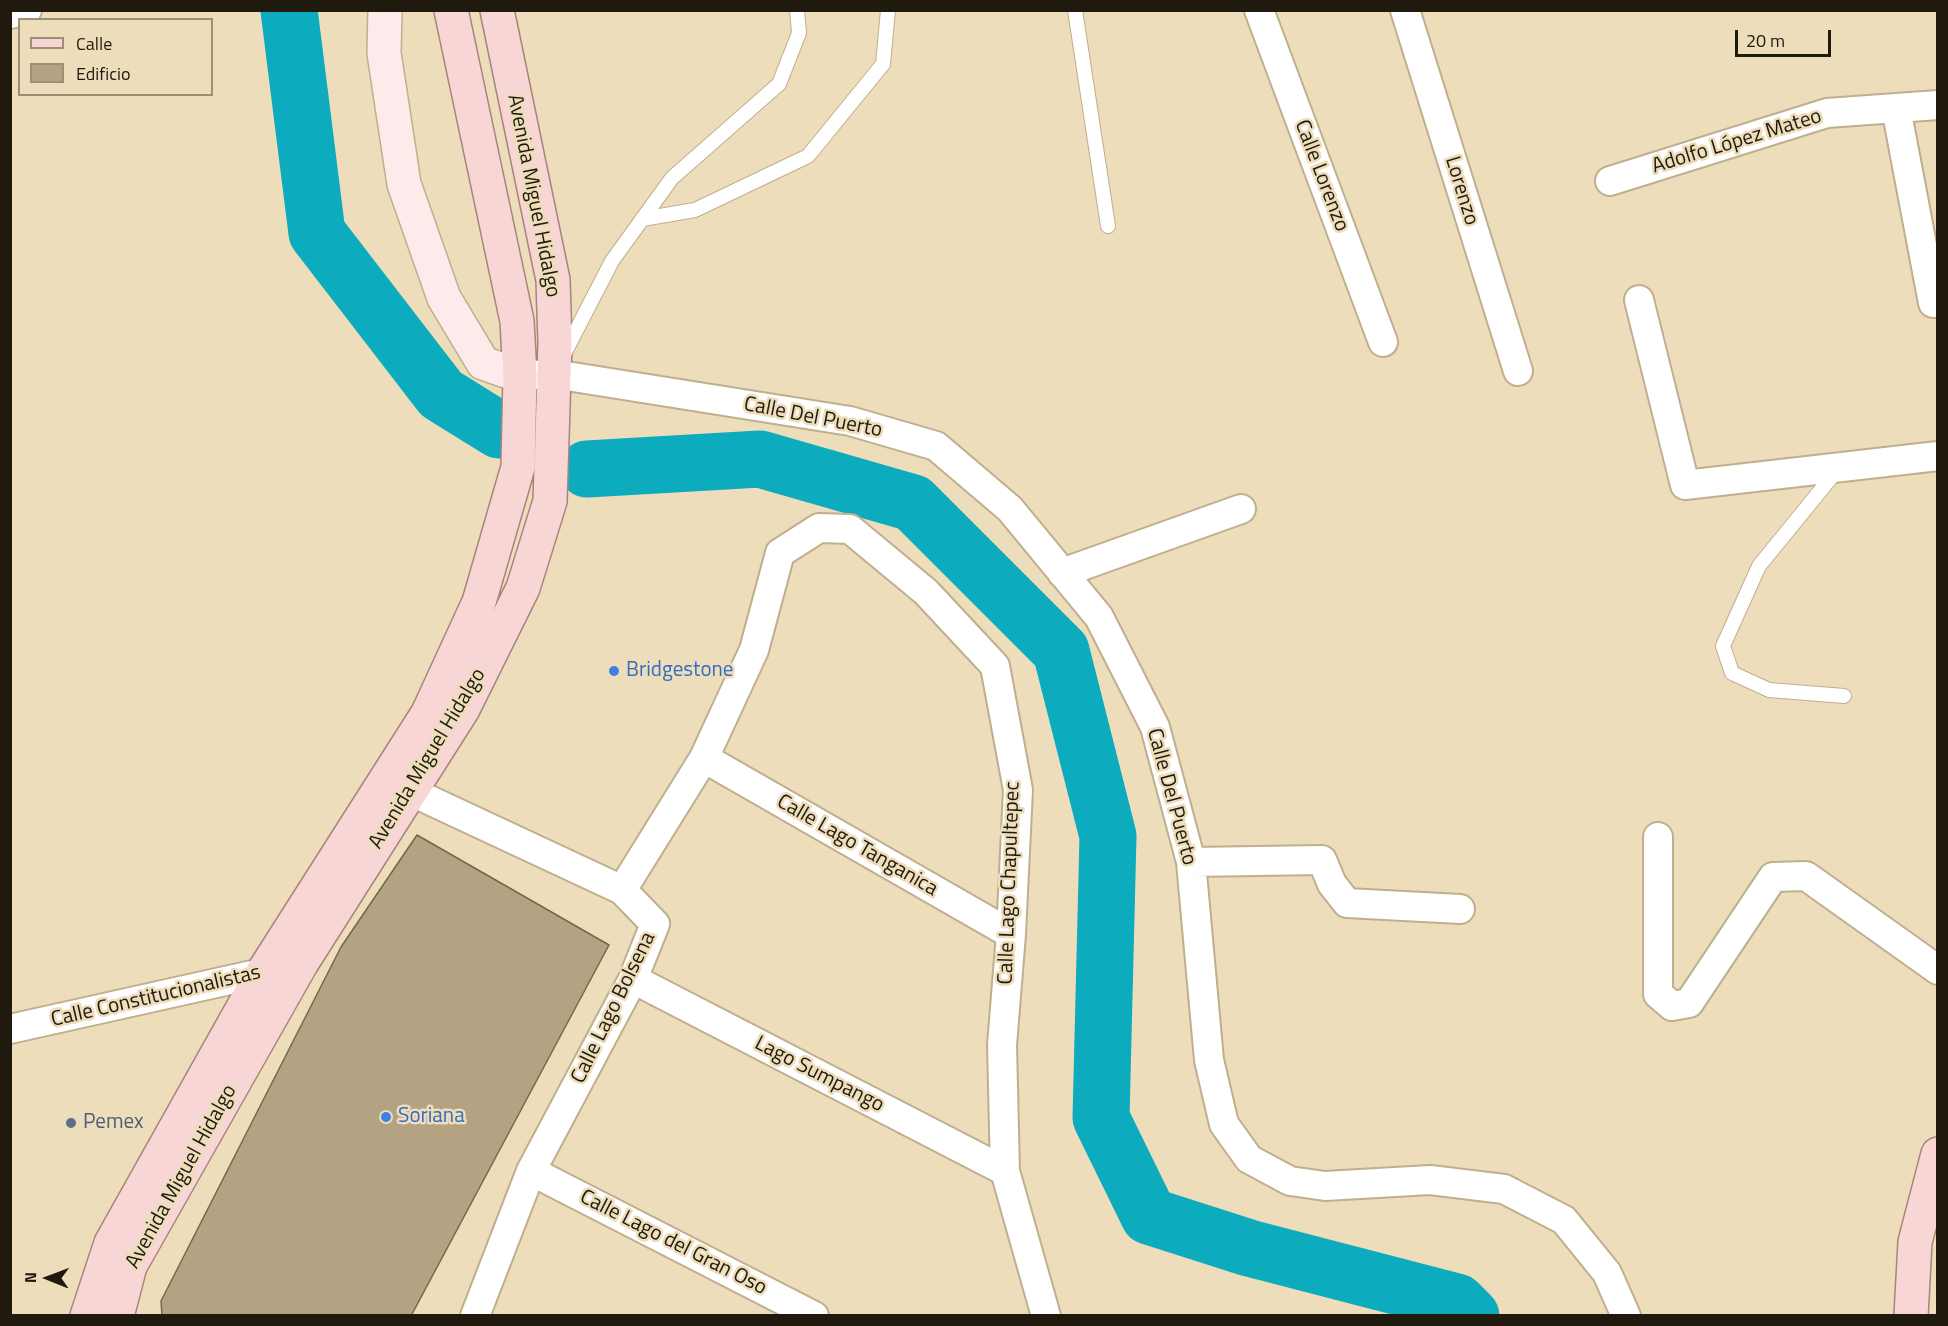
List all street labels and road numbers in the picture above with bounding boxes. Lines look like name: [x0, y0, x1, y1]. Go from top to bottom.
street label: Avenida Miguel Hidalgo: [501, 92, 565, 300]
street label: Adolfo López Mateo: [1649, 104, 1825, 180]
street label: Calle Lorenzo: [1288, 117, 1354, 235]
street label: Lorenzo: [1439, 154, 1483, 228]
street label: Calle Del Puerto: [742, 392, 884, 444]
street label: Avenida Miguel Hidalgo: [364, 664, 492, 854]
street label: Calle Del Puerto: [1141, 726, 1201, 868]
street label: Calle Lago Chapultepec: [994, 781, 1026, 985]
street label: Calle Lago Tanganica: [772, 790, 942, 902]
street label: Calle Lago Bolsena: [567, 928, 661, 1088]
street label: Calle Constitucionalistas: [49, 961, 263, 1033]
street label: Lago Sumpango: [750, 1032, 888, 1118]
street label: Avenida Miguel Hidalgo: [121, 1081, 243, 1273]
street label: Calle Lago del Gran Oso: [575, 1185, 771, 1301]

